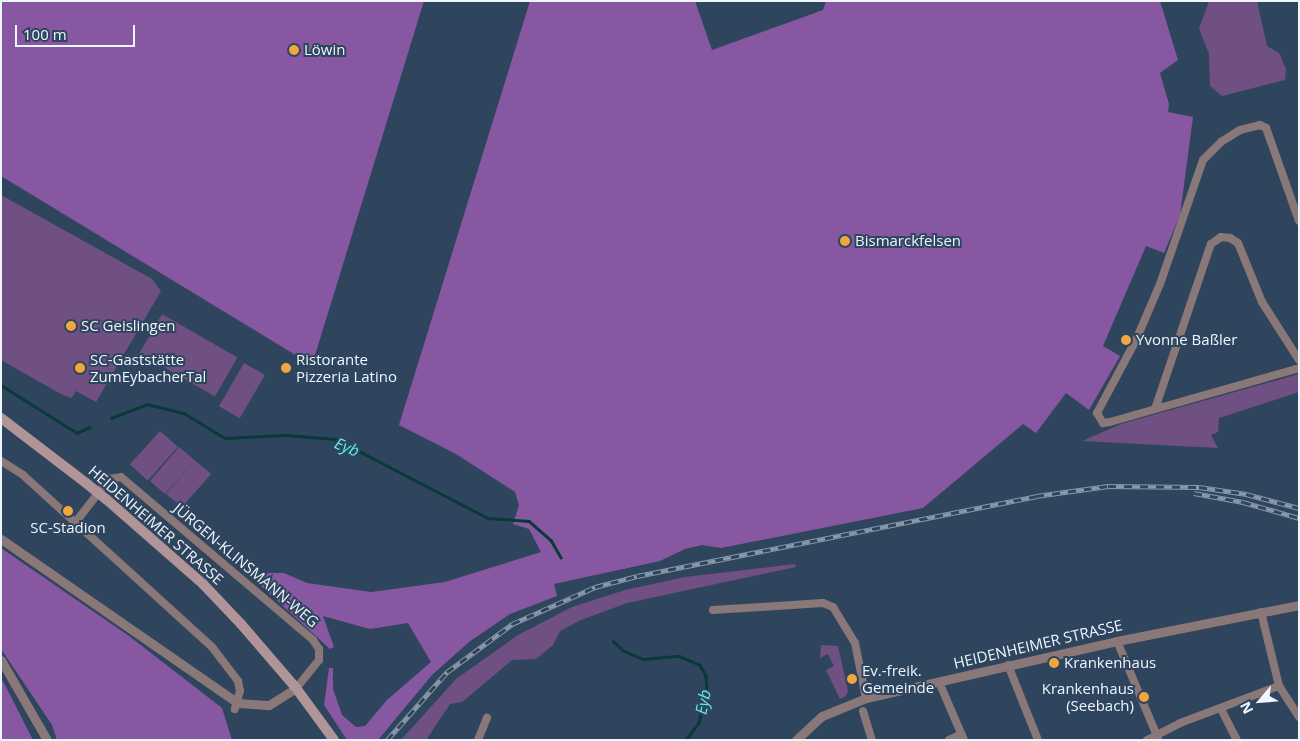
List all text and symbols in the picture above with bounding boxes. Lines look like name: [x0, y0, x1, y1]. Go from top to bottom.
scale bar: [18, 15, 138, 47]
text: 100 m: [23, 24, 67, 44]
place label: Löwin: [304, 41, 345, 59]
marker: Löwin: [288, 44, 300, 56]
place label: Bismarckfelsen: [855, 232, 961, 250]
marker: Bismarckfelsen: [839, 235, 851, 247]
place label: SC Geislingen: [81, 317, 175, 335]
marker: SC Geislingen: [65, 320, 77, 332]
place label: Yvonne Baßler: [1136, 331, 1237, 349]
marker: Yvonne Baßler: [1120, 334, 1132, 346]
place label: SC-Gaststätte ZumEybacherTal: [90, 350, 206, 385]
place label: Ristorante Pizzeria Latino: [296, 350, 397, 385]
marker: SC-Gaststätte ZumEybacherTal: [74, 362, 86, 374]
marker: Ristorante Pizzeria Latino: [280, 362, 292, 374]
water label: Eyb: [332, 433, 362, 461]
street label: HEIDENHEIMER STRASSE: [85, 462, 227, 588]
street label: JÜRGEN-KLINSMANN-WEG: [170, 499, 322, 631]
marker: SC-Stadion: [62, 505, 74, 517]
place label: SC-Stadion: [30, 519, 106, 537]
street label: HEIDENHEIMER STRASSE: [952, 616, 1124, 672]
place label: Krankenhaus: [1064, 654, 1156, 672]
marker: Krankenhaus: [1048, 657, 1060, 669]
place label: Ev.-freik. Gemeinde: [862, 661, 934, 696]
marker: Ev.-freik. Gemeinde: [846, 673, 858, 685]
north arrow: [1235, 676, 1285, 726]
place label: Krankenhaus (Seebach): [1042, 679, 1134, 714]
water label: Eyb: [691, 688, 715, 716]
marker: Krankenhaus (Seebach): [1138, 691, 1150, 703]
text: N: [1235, 699, 1257, 717]

